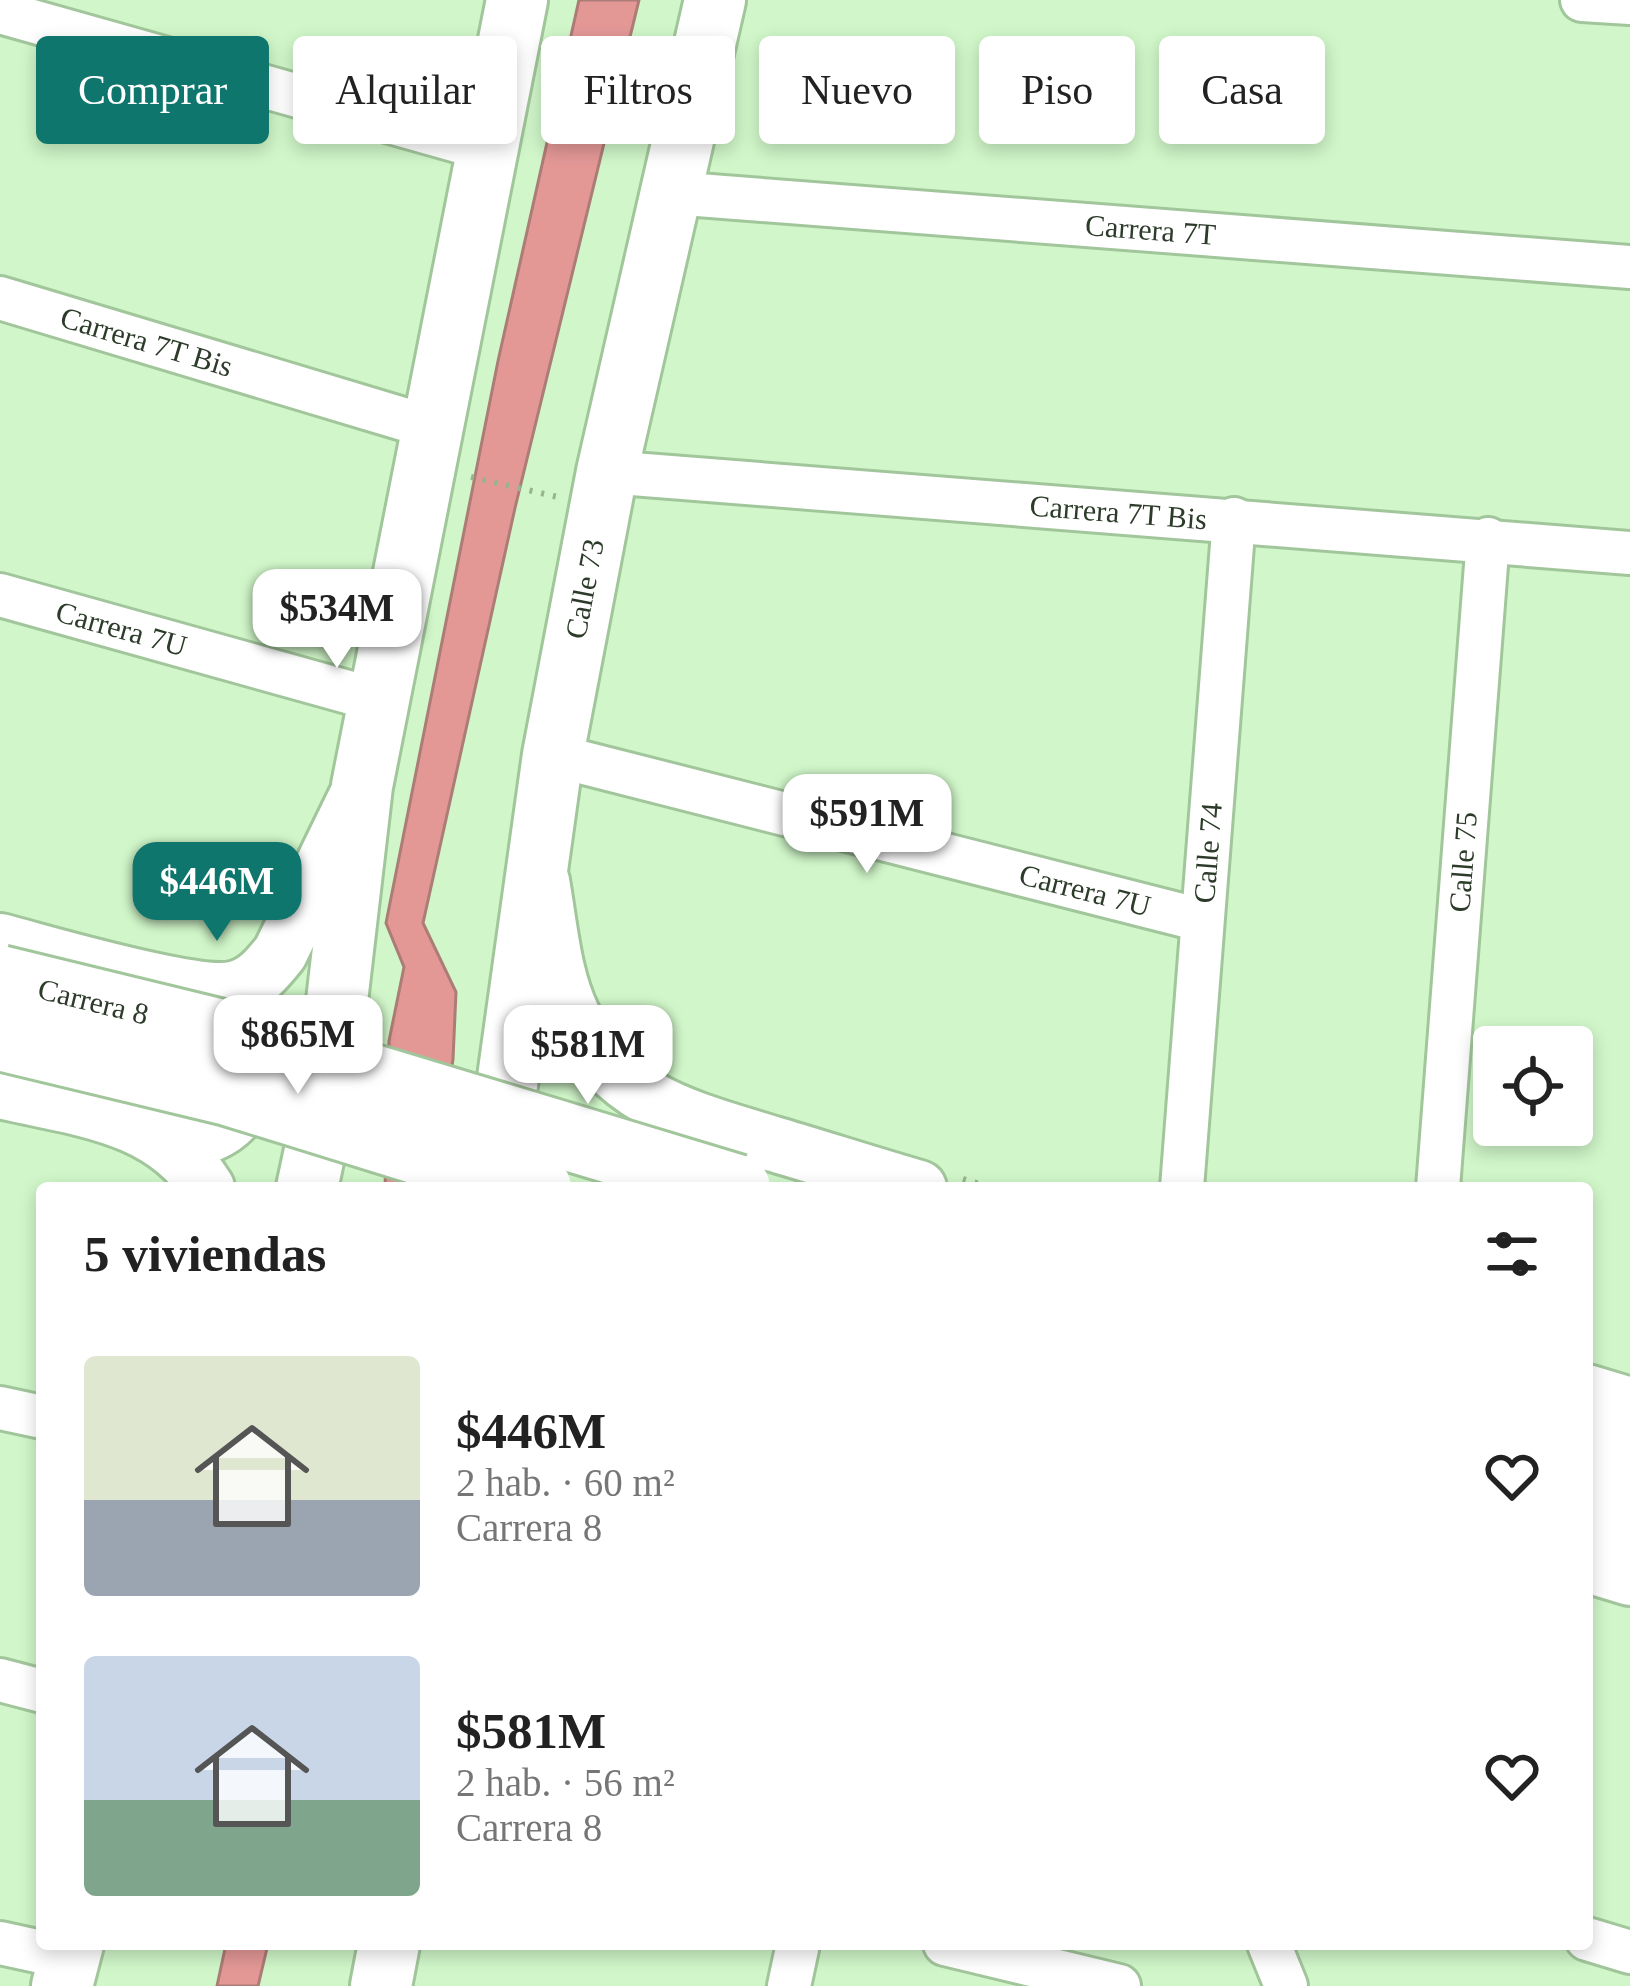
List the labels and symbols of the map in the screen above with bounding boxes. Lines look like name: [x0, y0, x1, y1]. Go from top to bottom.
street label: Carrera 7T: [1084, 208, 1217, 251]
street label: Carrera 7T Bis: [57, 300, 237, 383]
street label: Carrera 7T Bis: [1028, 489, 1208, 535]
street label: Calle 73: [559, 536, 610, 641]
pin: $534M: [253, 569, 421, 671]
street label: Carrera 7U: [52, 594, 191, 662]
pin: $591M: [783, 774, 951, 876]
street label: Calle 74: [1187, 801, 1228, 905]
street label: Calle 75: [1442, 810, 1483, 913]
pin: $446M: [133, 842, 301, 944]
street label: Carrera 7U: [1016, 857, 1155, 923]
street label: Carrera 8: [35, 972, 152, 1031]
pin: $865M: [214, 995, 382, 1097]
pin: $581M: [504, 1005, 672, 1107]

